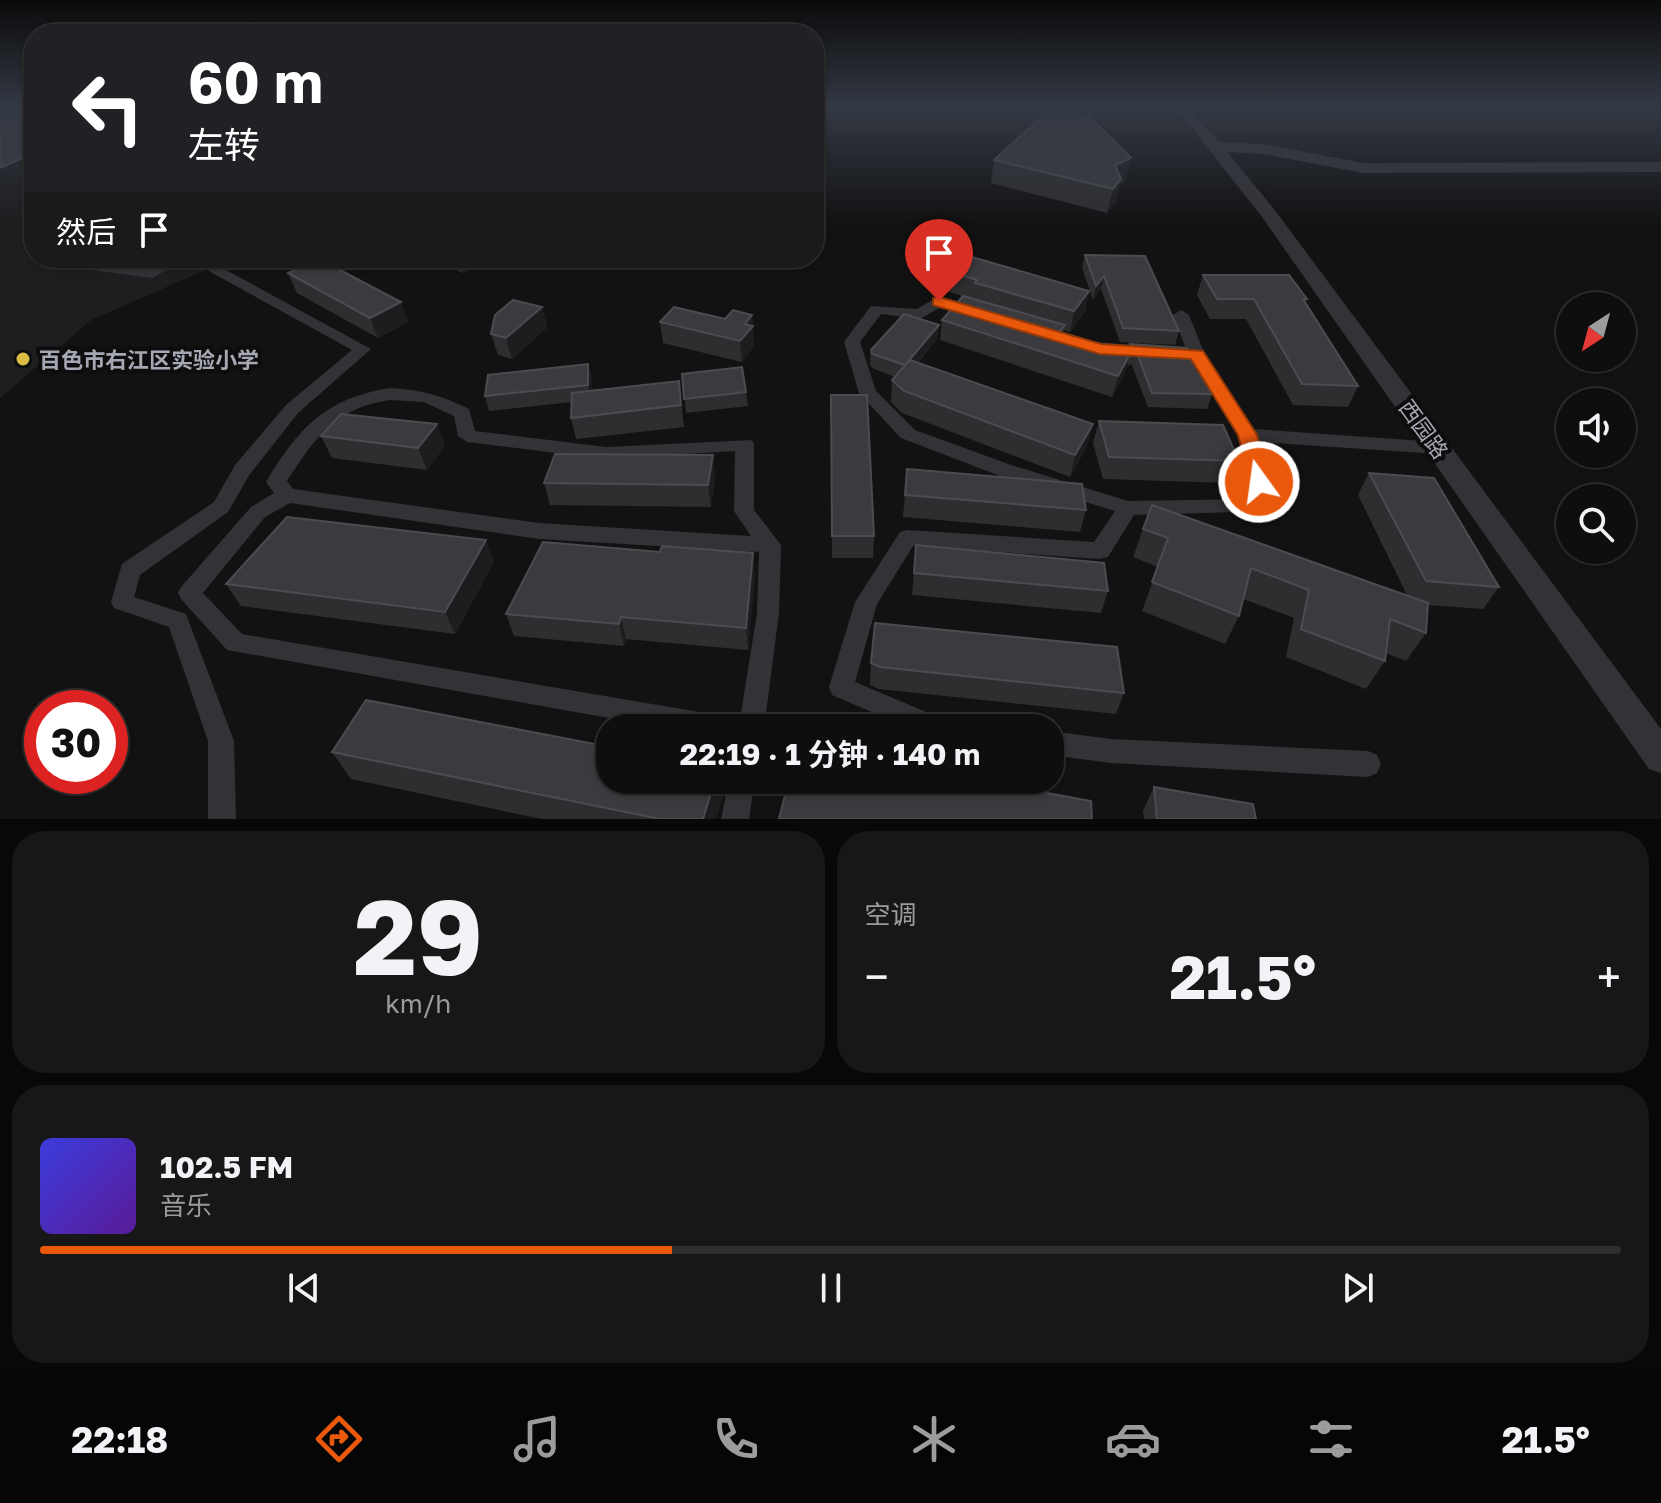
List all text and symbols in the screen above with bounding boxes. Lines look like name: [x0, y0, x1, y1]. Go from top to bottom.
text: 60 m: [188, 48, 323, 115]
icon: left: [56, 56, 160, 160]
text: 左转: [188, 123, 260, 166]
icon: arrive: [132, 208, 176, 252]
text: 然后: [56, 214, 116, 250]
pin: [905, 219, 973, 301]
icon: arrive: [917, 231, 961, 275]
north arrow: [1556, 292, 1636, 372]
map controls: [1556, 292, 1636, 564]
place label: 百色市右江区实验小学: [39, 346, 259, 373]
marker: 百色市右江区实验小学: [14, 350, 32, 368]
button: sound: [1556, 388, 1636, 468]
street label: 西园路: [1394, 394, 1454, 464]
position arrow: [1217, 440, 1301, 524]
button: search: [1556, 484, 1636, 564]
speed limit sign: 30: [24, 690, 128, 794]
text: 22:19 · 1 分钟 · 140 m: [680, 736, 980, 772]
text: 29: [354, 873, 483, 998]
text: 空调: [865, 899, 917, 930]
text: 21.5°: [1169, 940, 1316, 1012]
text: −: [865, 950, 889, 1003]
text: +: [1597, 950, 1621, 1003]
text: km/h: [385, 988, 451, 1019]
text: 102.5 FM: [160, 1149, 293, 1185]
text: 音乐: [160, 1190, 212, 1221]
icon: previous: [282, 1266, 326, 1310]
icon: pause: [809, 1266, 853, 1310]
icon: next: [1336, 1266, 1380, 1310]
icon: directions: [311, 1411, 367, 1467]
icon: music: [509, 1411, 565, 1467]
icon: phone: [708, 1411, 764, 1467]
icon: climate: [906, 1411, 962, 1467]
icon: car: [1105, 1411, 1161, 1467]
icon: filters: [1303, 1411, 1359, 1467]
text: 22:18: [71, 1418, 168, 1461]
text: 21.5°: [1502, 1418, 1590, 1461]

